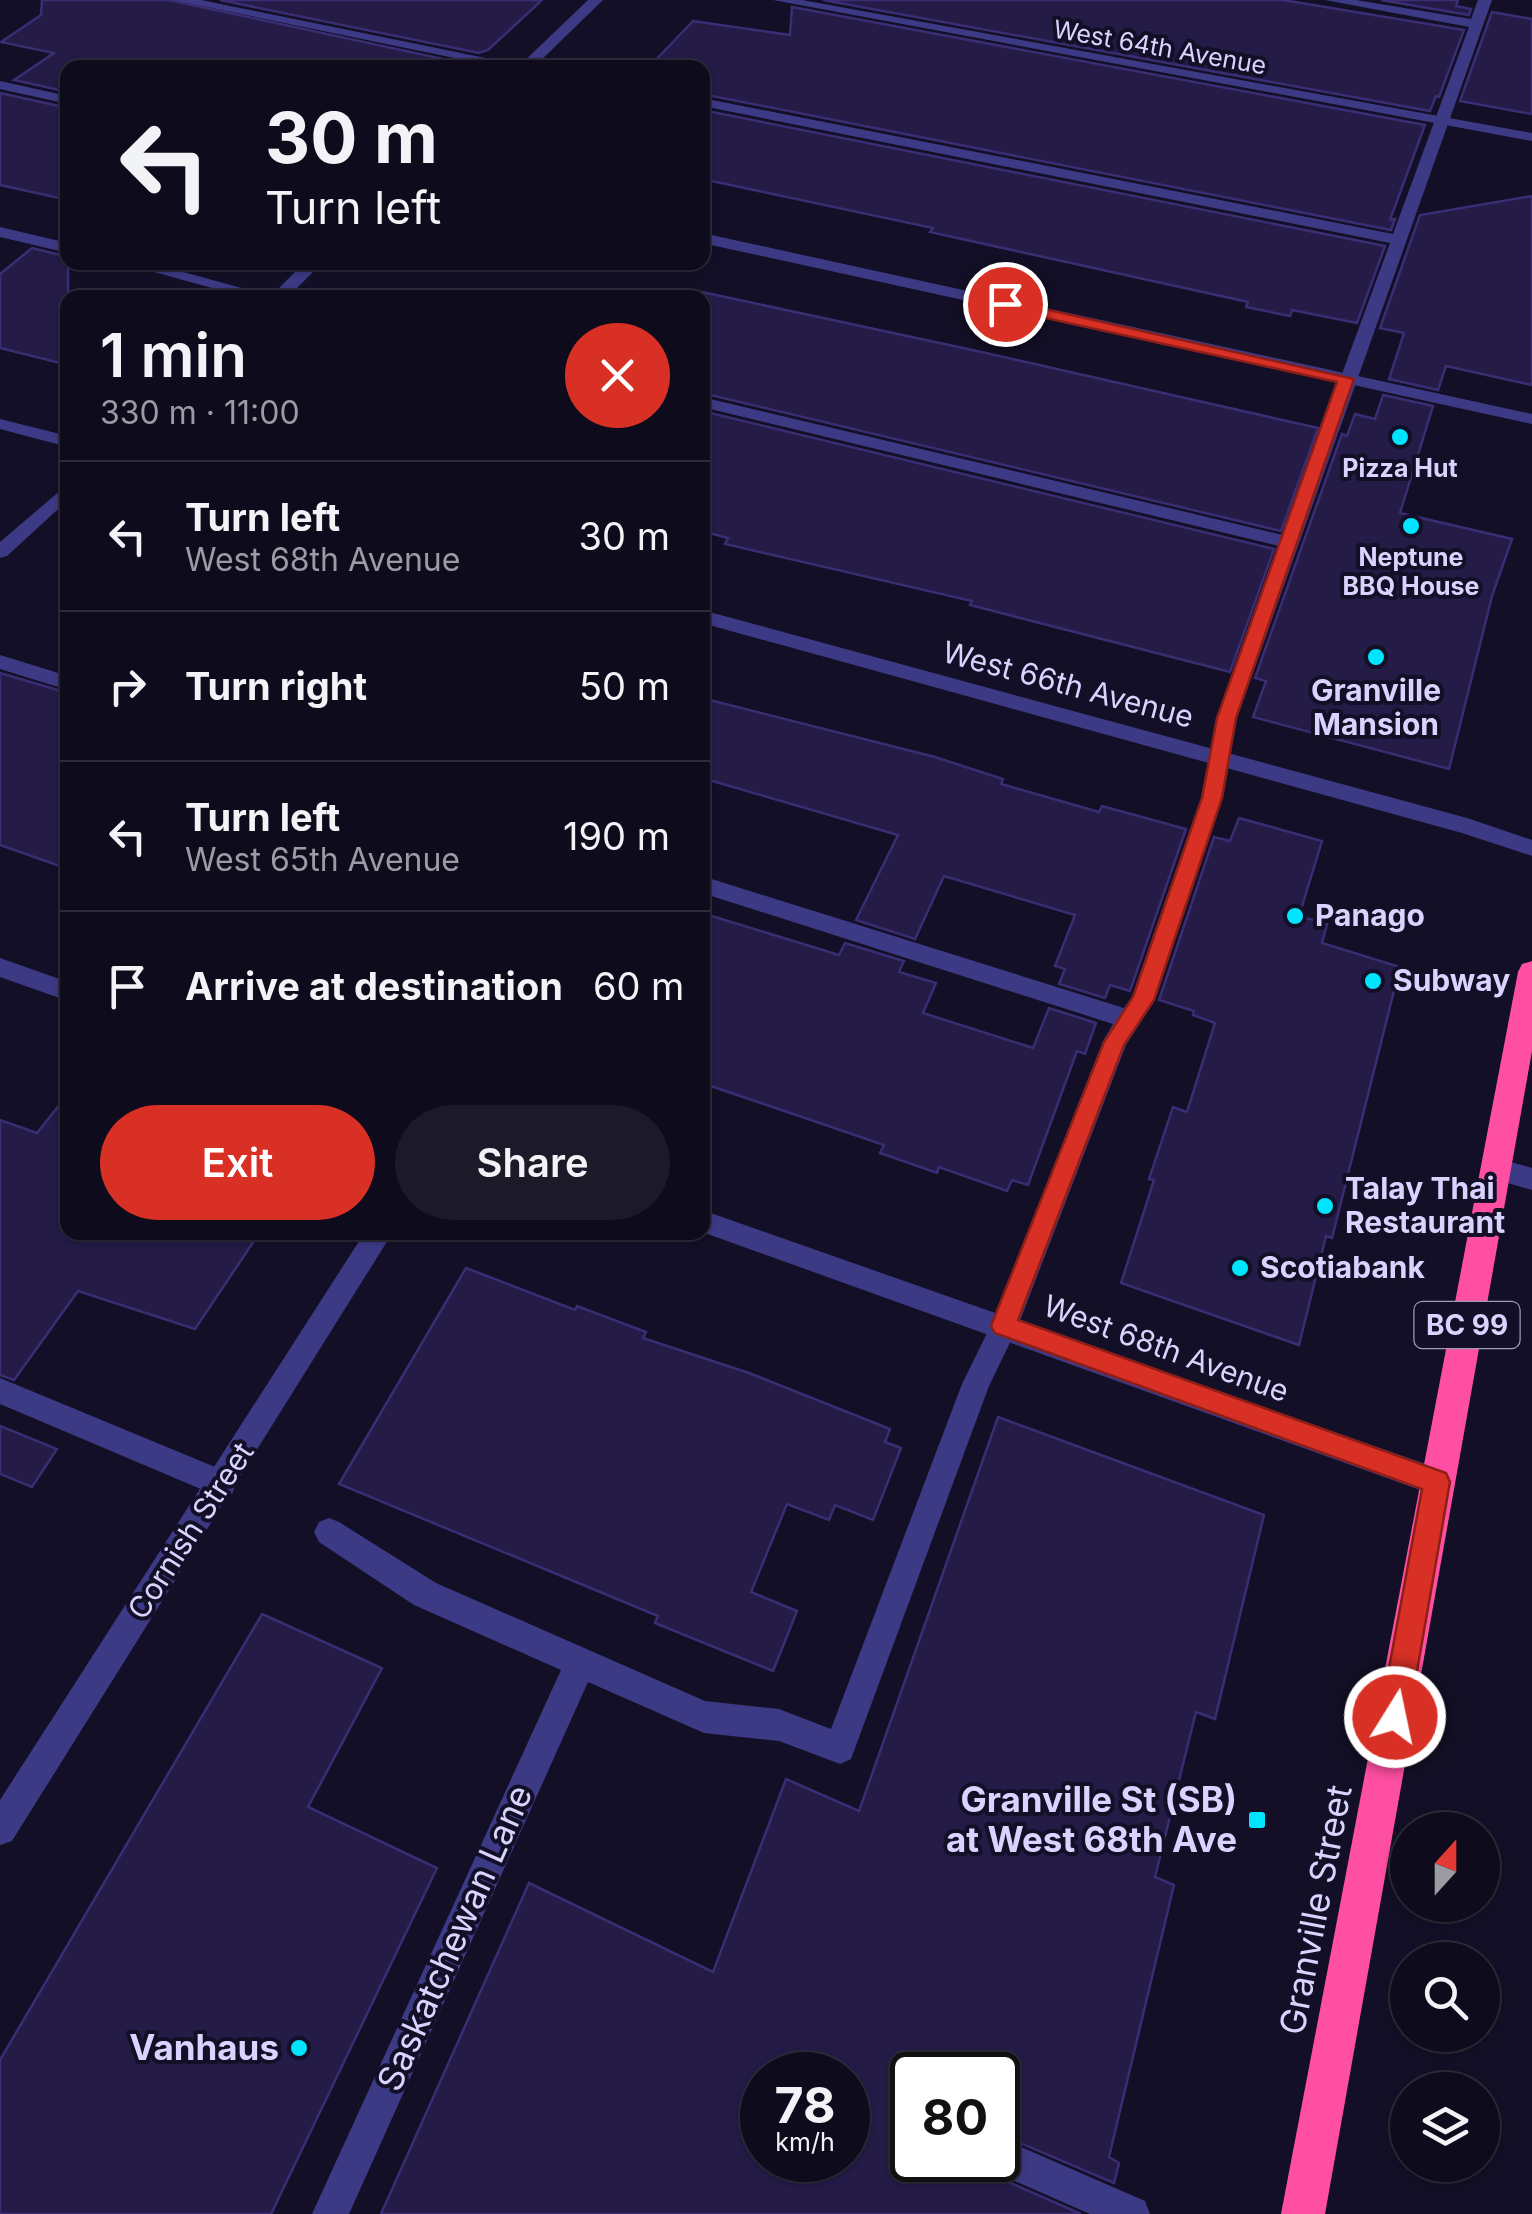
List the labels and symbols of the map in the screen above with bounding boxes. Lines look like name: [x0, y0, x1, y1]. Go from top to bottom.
street label: West 64th Avenue: [1051, 13, 1269, 81]
pin: [963, 262, 1048, 347]
marker: Pizza Hut: [1389, 426, 1411, 448]
place label: Pizza Hut: [1342, 453, 1458, 483]
marker: Neptune BBQ House: [1400, 515, 1422, 537]
place label: Neptune BBQ House: [1343, 542, 1479, 601]
street label: West 66th Avenue: [939, 633, 1198, 735]
marker: Granville Mansion: [1365, 646, 1387, 668]
place label: Granville Mansion: [1311, 672, 1441, 742]
place label: Panago: [1315, 897, 1425, 933]
marker: Panago: [1284, 905, 1306, 927]
place label: Subway: [1393, 962, 1510, 998]
marker: Subway: [1362, 970, 1384, 992]
place label: Talay Thai Restaurant: [1345, 1170, 1505, 1240]
marker: Talay Thai Restaurant: [1314, 1195, 1336, 1217]
place label: Scotiabank: [1260, 1249, 1426, 1285]
marker: Scotiabank: [1229, 1257, 1251, 1279]
street label: West 68th Avenue: [1039, 1287, 1294, 1409]
road number: BC 99: [1414, 1302, 1520, 1348]
street label: Cornish Street: [120, 1435, 261, 1626]
position arrow: [1343, 1665, 1447, 1769]
street label: Saskatchewan Lane: [368, 1778, 540, 2097]
place label: Granville St (SB) at West 68th Ave: [946, 1778, 1237, 1860]
street label: Granville Street: [1270, 1782, 1360, 2038]
marker: Granville St (SB) at West 68th Ave: [1246, 1809, 1268, 1831]
north arrow: [1390, 1812, 1500, 1922]
place label: Vanhaus: [129, 2026, 279, 2068]
marker: Vanhaus: [288, 2037, 310, 2059]
speed limit sign: 80: [890, 2052, 1020, 2182]

